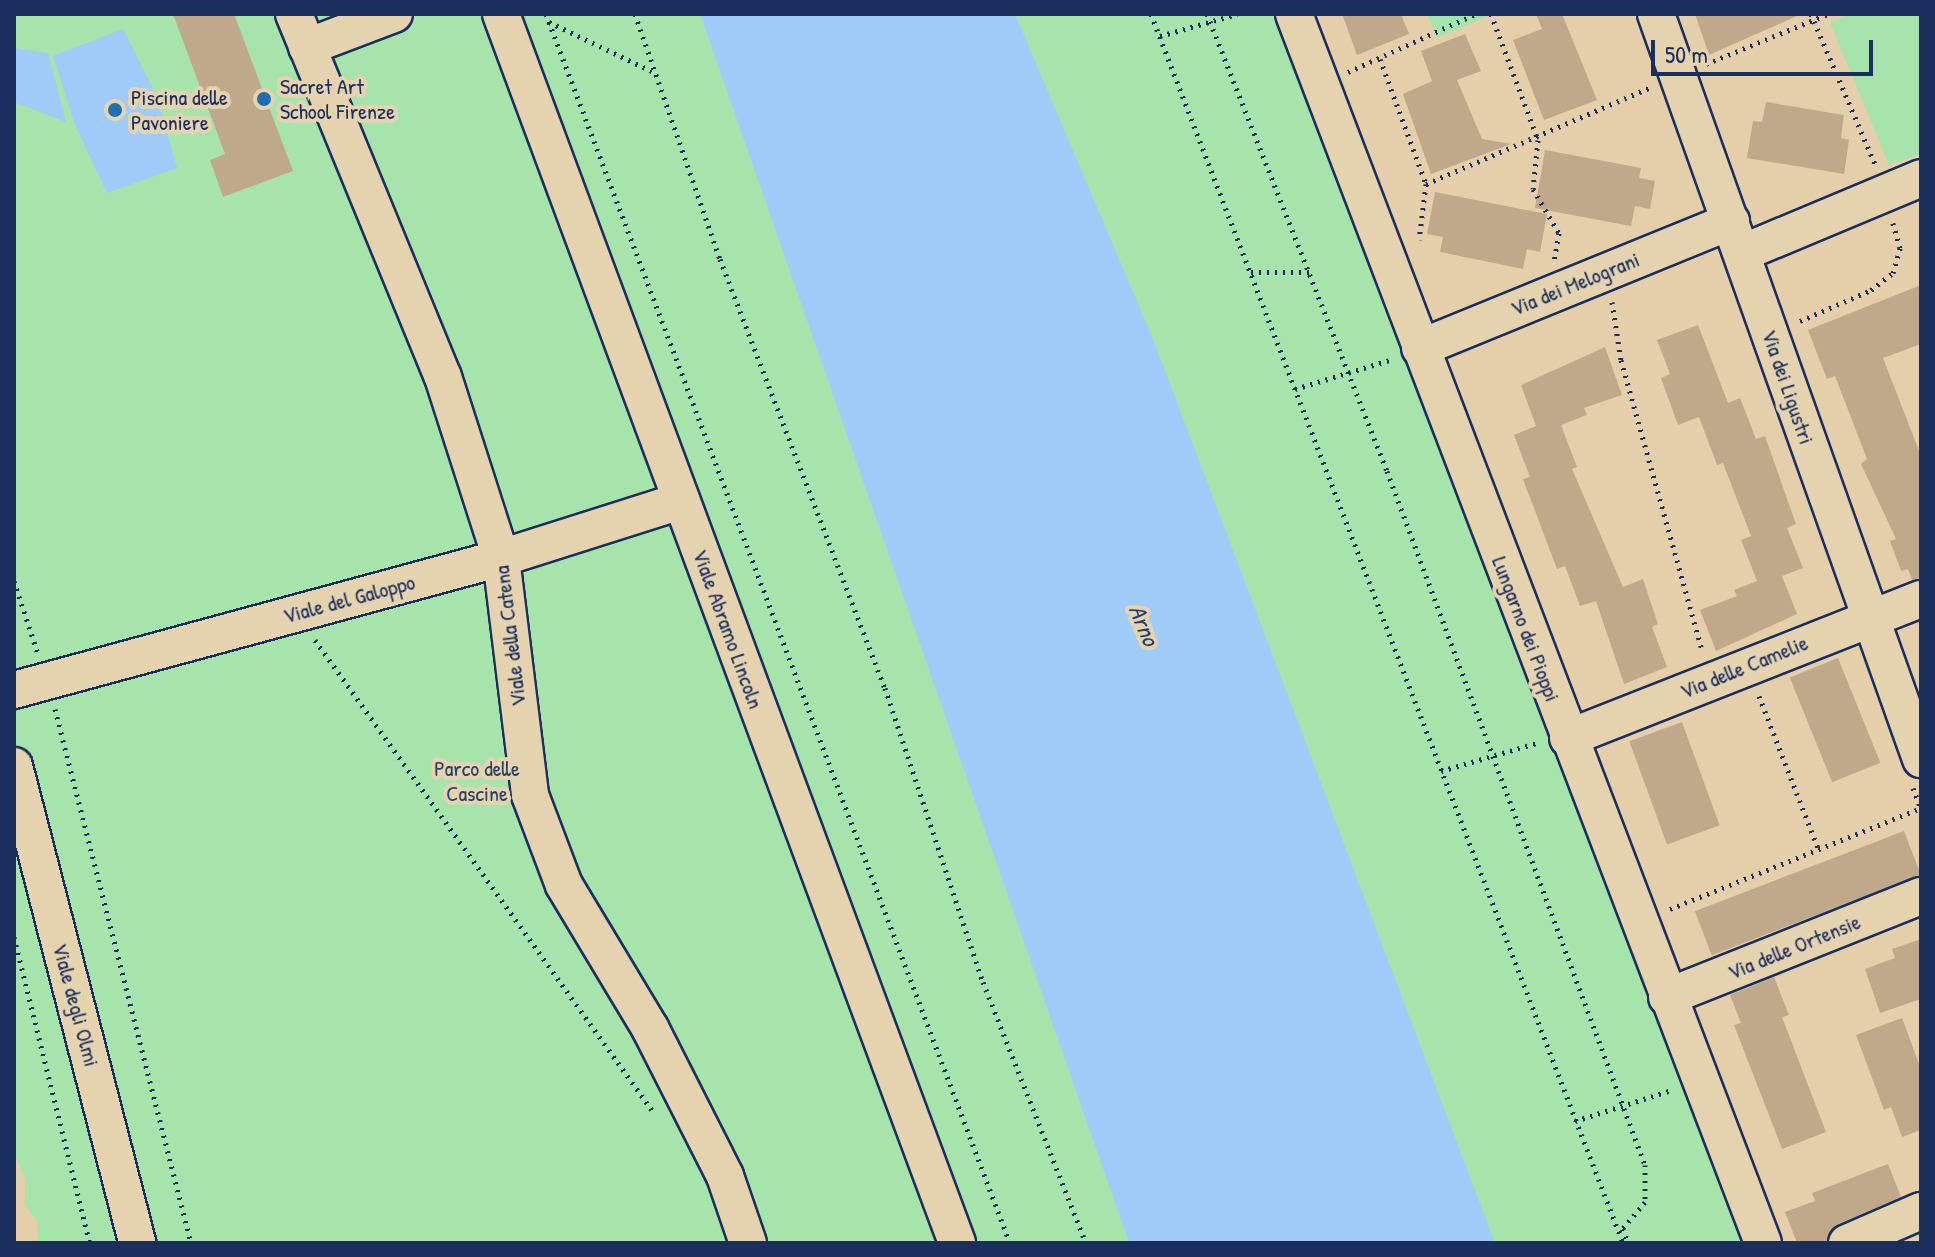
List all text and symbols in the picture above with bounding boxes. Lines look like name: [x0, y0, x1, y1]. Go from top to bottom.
scale bar: [1655, 24, 1877, 74]
text: 50 m: [1665, 38, 1708, 70]
place label: Sacret Art School Firenze: [280, 73, 395, 124]
place label: Piscina delle Pavoniere: [131, 84, 228, 136]
marker: Sacret Art School Firenze: [255, 90, 273, 108]
marker: Piscina delle Pavoniere: [106, 101, 124, 119]
street label: Via dei Melograni: [1507, 246, 1643, 322]
street label: Via dei Ligustri: [1756, 326, 1820, 448]
street label: Viale Abramo Lincoln: [687, 546, 769, 712]
street label: Lungarno dei Pioppi: [1486, 553, 1566, 705]
street label: Viale della Catena: [488, 564, 532, 708]
street label: Viale del Galoppo: [280, 569, 418, 629]
water label: Arno: [1123, 600, 1165, 650]
street label: Via delle Camelie: [1676, 629, 1812, 705]
park label: Parco delle Cascine: [434, 755, 520, 806]
street label: Via delle Ortensie: [1724, 908, 1864, 986]
street label: Viale degli Olmi: [47, 940, 105, 1070]

